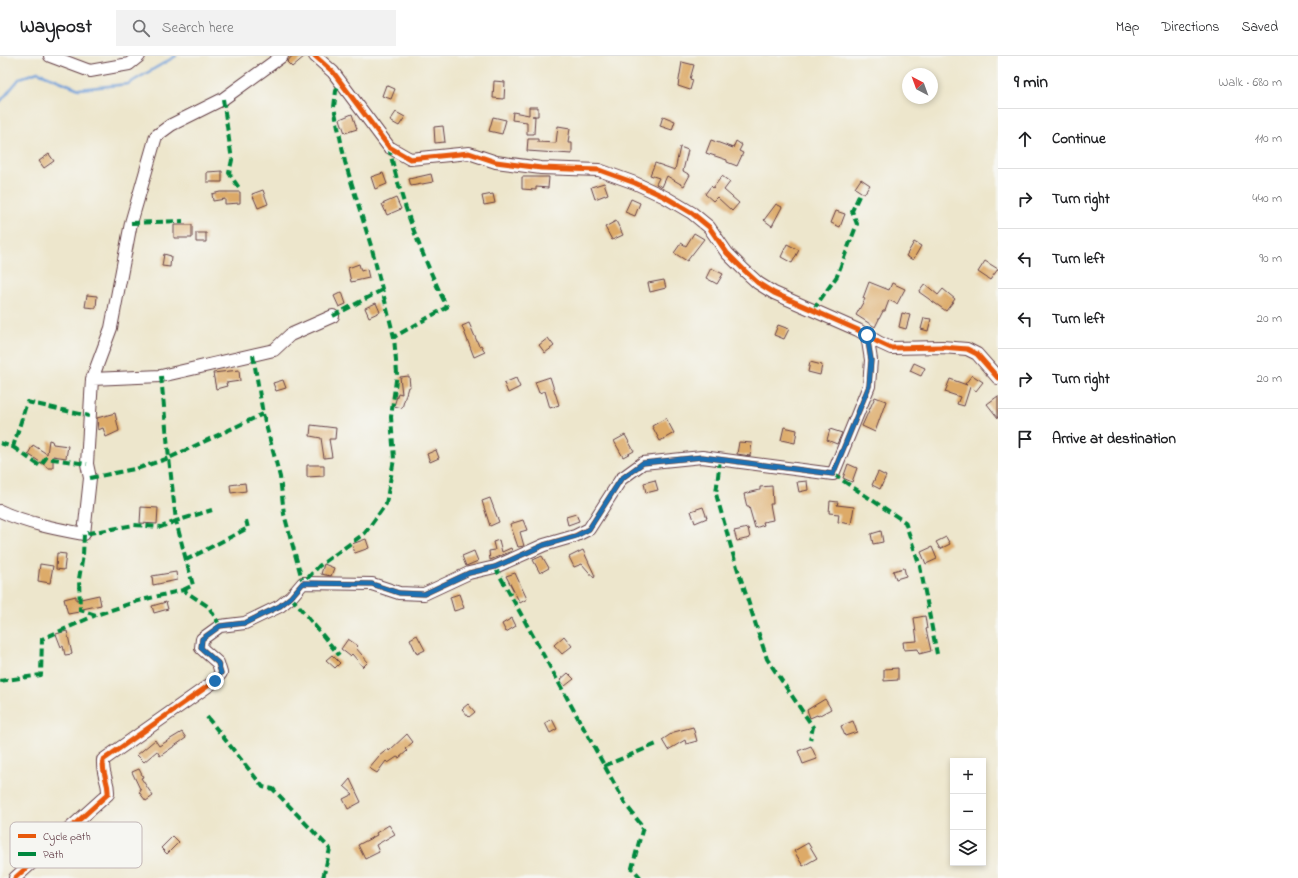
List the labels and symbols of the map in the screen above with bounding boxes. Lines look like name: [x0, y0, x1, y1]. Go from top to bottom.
north arrow: [902, 68, 938, 104]
route start: [858, 326, 876, 344]
route end: [206, 672, 224, 690]
legend: [10, 822, 142, 868]
text: Cycle path: [43, 829, 91, 846]
text: Path: [43, 847, 64, 863]

